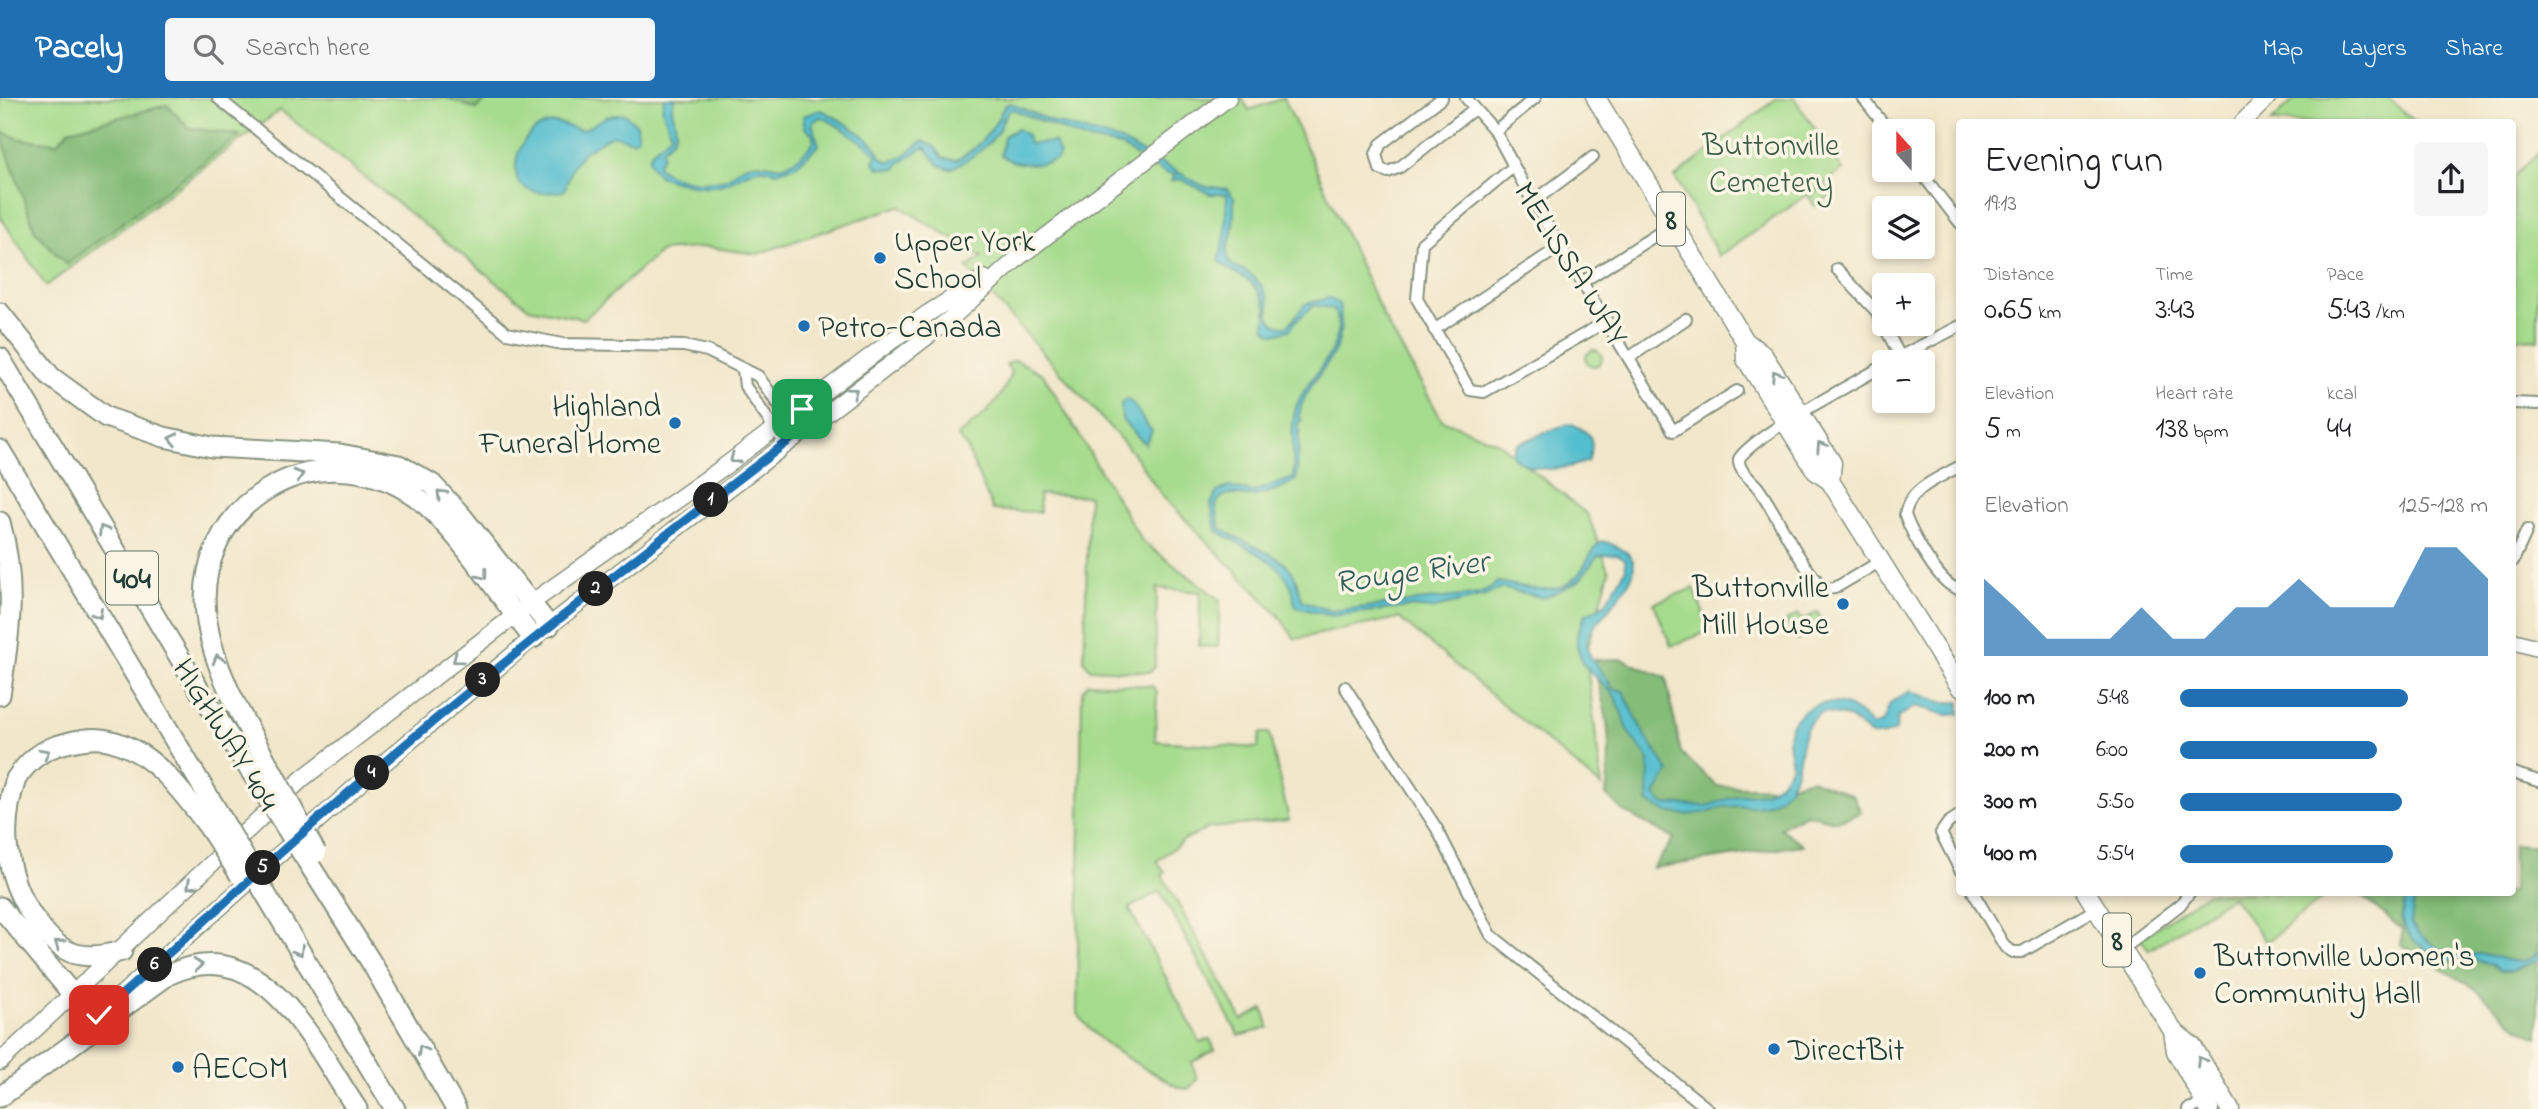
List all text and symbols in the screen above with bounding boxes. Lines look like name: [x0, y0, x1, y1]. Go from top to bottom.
search box: [165, 18, 655, 81]
text: Pacely: [35, 25, 123, 73]
icon: search: [189, 30, 227, 68]
text: Search here: [245, 30, 370, 68]
text: Map: [2263, 32, 2303, 67]
text: Layers: [2341, 32, 2407, 67]
text: Share: [2445, 32, 2503, 67]
north arrow: [1872, 119, 1936, 182]
map controls: [1872, 119, 1935, 413]
park label: Buttonville Cemetery: [1702, 124, 1840, 208]
text: Evening run: [1984, 134, 2163, 190]
button: share: [2414, 142, 2488, 216]
street label: MELISSA WAY: [1500, 173, 1638, 357]
text: 19:13: [1984, 188, 2017, 221]
road number: 8: [1657, 192, 1685, 246]
button: layers: [1872, 196, 1935, 259]
place label: Upper York School: [894, 220, 1037, 304]
marker: Upper York School: [872, 250, 888, 266]
text: Distance: [1984, 262, 2054, 289]
text: Time: [2155, 262, 2193, 289]
text: Pace: [2327, 262, 2364, 289]
button: +: [1872, 273, 1935, 336]
text: 0.65: [1984, 289, 2033, 333]
text: 3:43: [2155, 289, 2195, 333]
text: 5:43: [2327, 289, 2371, 333]
text: km: [2033, 300, 2061, 327]
text: /km: [2371, 300, 2405, 327]
place label: Petro-Canada: [818, 306, 1001, 353]
marker: Petro-Canada: [796, 318, 812, 334]
button: −: [1872, 350, 1935, 413]
one-way arrow: [1771, 370, 1784, 383]
pin: [772, 379, 832, 439]
text: Elevation: [1984, 381, 2054, 408]
text: Heart rate: [2155, 381, 2233, 408]
text: kcal: [2327, 381, 2357, 408]
place label: Highland Funeral Home: [478, 385, 662, 469]
one-way arrow: [846, 388, 858, 401]
icon: arrive: [783, 390, 821, 428]
text: 5: [1984, 408, 2001, 452]
text: 138: [2155, 408, 2189, 452]
text: 44: [2327, 408, 2351, 452]
marker: Highland Funeral Home: [667, 415, 683, 431]
text: m: [2001, 419, 2021, 446]
text: bpm: [2189, 419, 2228, 446]
one-way arrow: [167, 433, 179, 447]
one-way arrow: [1817, 441, 1830, 454]
one-way arrow: [729, 451, 741, 464]
one-way arrow: [292, 469, 304, 484]
pin: 1: [694, 482, 728, 518]
text: 1: [707, 486, 714, 513]
one-way arrow: [437, 489, 450, 502]
text: Elevation: [1984, 490, 2069, 523]
text: 125–128 m: [2399, 490, 2488, 523]
one-way arrow: [98, 524, 111, 537]
water label: Rouge River: [1331, 539, 1496, 610]
road number: 404: [106, 551, 158, 604]
place label: Buttonville Mill House: [1691, 566, 1830, 650]
one-way arrow: [475, 567, 487, 580]
pin: 2: [578, 572, 614, 606]
text: 2: [591, 575, 600, 602]
marker: Buttonville Mill House: [1835, 596, 1851, 612]
one-way arrow: [90, 607, 103, 620]
street label: HIGHWAY 404: [158, 650, 290, 821]
one-way arrow: [452, 651, 465, 664]
one-way arrow: [211, 653, 226, 665]
pin: 3: [466, 662, 500, 698]
text: 3: [479, 666, 486, 693]
text: 100 m: [1984, 682, 2035, 715]
text: 5:48: [2096, 682, 2129, 715]
text: 200 m: [1984, 734, 2039, 767]
text: 6:00: [2096, 734, 2128, 767]
one-way arrow: [38, 748, 51, 761]
pin: 4: [354, 756, 390, 790]
text: 4: [368, 759, 375, 786]
text: 300 m: [1984, 786, 2037, 819]
text: 5:50: [2096, 786, 2134, 819]
text: 400 m: [1984, 838, 2037, 871]
text: 5:54: [2096, 838, 2134, 871]
pin: 5: [246, 850, 280, 886]
text: 5: [257, 854, 268, 881]
one-way arrow: [186, 877, 199, 890]
road number: 8: [2103, 914, 2131, 967]
place label: Buttonville Women's Community Hall: [2213, 935, 2475, 1019]
one-way arrow: [54, 940, 67, 952]
one-way arrow: [291, 944, 304, 957]
pin: 6: [138, 948, 172, 982]
text: 6: [150, 951, 159, 978]
one-way arrow: [193, 958, 204, 973]
marker: Buttonville Women's Community Hall: [2192, 965, 2208, 981]
pin: [69, 985, 129, 1045]
icon: check: [80, 996, 118, 1034]
place label: DirectBit: [1787, 1029, 1905, 1076]
marker: DirectBit: [1766, 1041, 1782, 1057]
one-way arrow: [417, 1045, 430, 1057]
place label: AECOM: [192, 1047, 288, 1094]
one-way arrow: [2197, 1056, 2210, 1069]
marker: AECOM: [170, 1059, 186, 1075]

